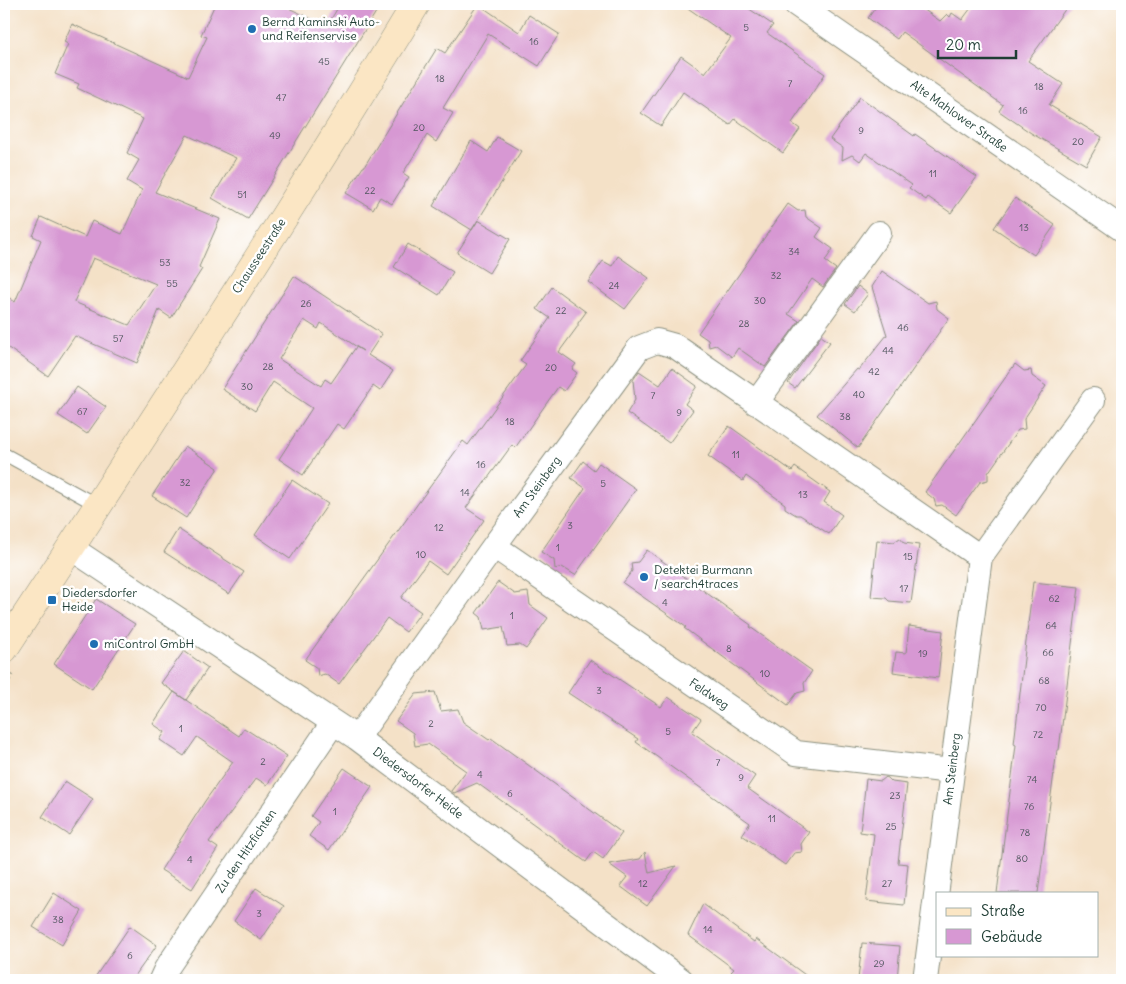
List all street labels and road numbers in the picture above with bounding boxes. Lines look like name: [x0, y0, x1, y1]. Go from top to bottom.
street label: Alte Mahlower Straße: [908, 76, 1011, 155]
street label: Chausseestraße: [229, 215, 288, 296]
street label: Am Steinberg: [509, 453, 564, 520]
street label: Feldweg: [686, 675, 732, 712]
street label: Am Steinberg: [940, 732, 963, 806]
street label: Diedersdorfer Heide: [370, 744, 466, 821]
street label: Zu den Hitzfichten: [212, 806, 279, 895]

